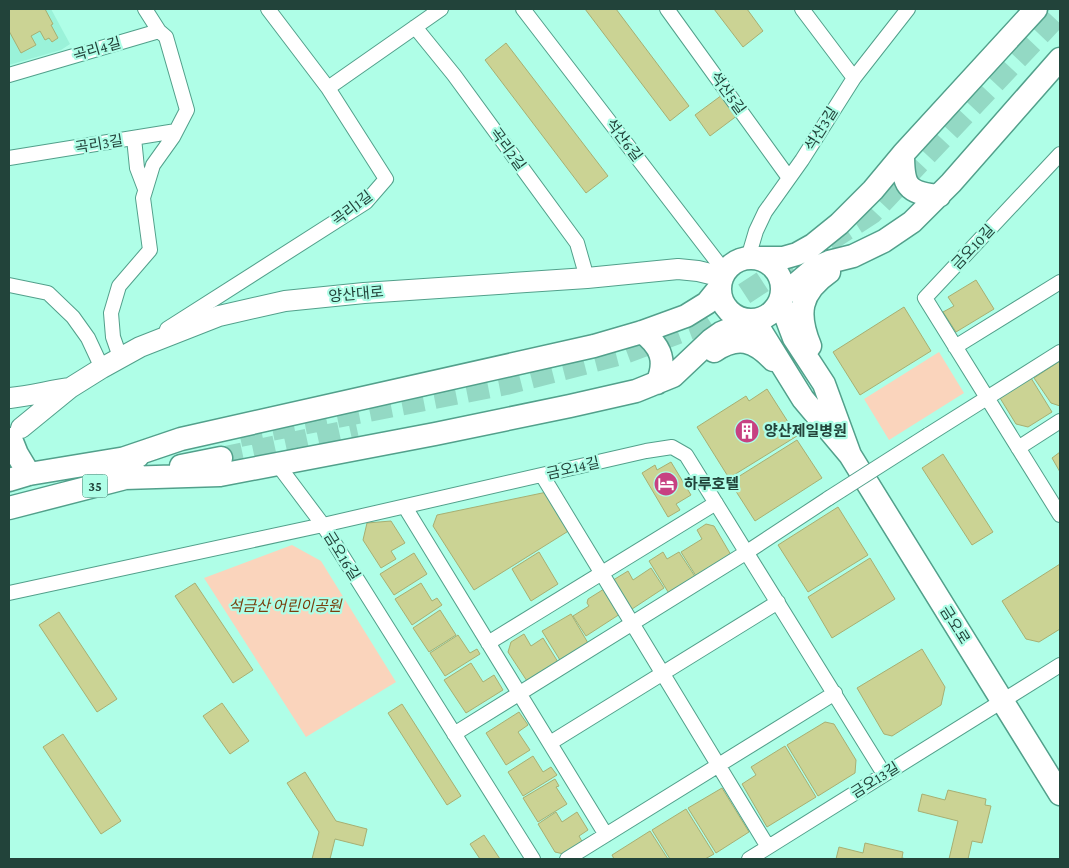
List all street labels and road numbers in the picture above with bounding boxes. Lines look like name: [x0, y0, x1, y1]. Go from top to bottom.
street label: 곡리4길: [71, 35, 123, 63]
street label: 석산5길: [707, 69, 749, 117]
street label: 석산3길: [801, 104, 841, 154]
street label: 석산6길: [603, 116, 645, 164]
street label: 곡리2길: [487, 125, 529, 173]
street label: 곡리3길: [74, 132, 124, 156]
street label: 곡리1길: [329, 188, 375, 228]
street label: 금오10길: [948, 221, 998, 273]
street label: 양산대로: [328, 284, 384, 304]
street label: 금오14길: [545, 454, 601, 482]
road number: 35: [82, 474, 108, 498]
street label: 금오16길: [321, 529, 363, 583]
street label: 금오로: [937, 603, 973, 647]
street label: 금오13길: [848, 759, 902, 801]

